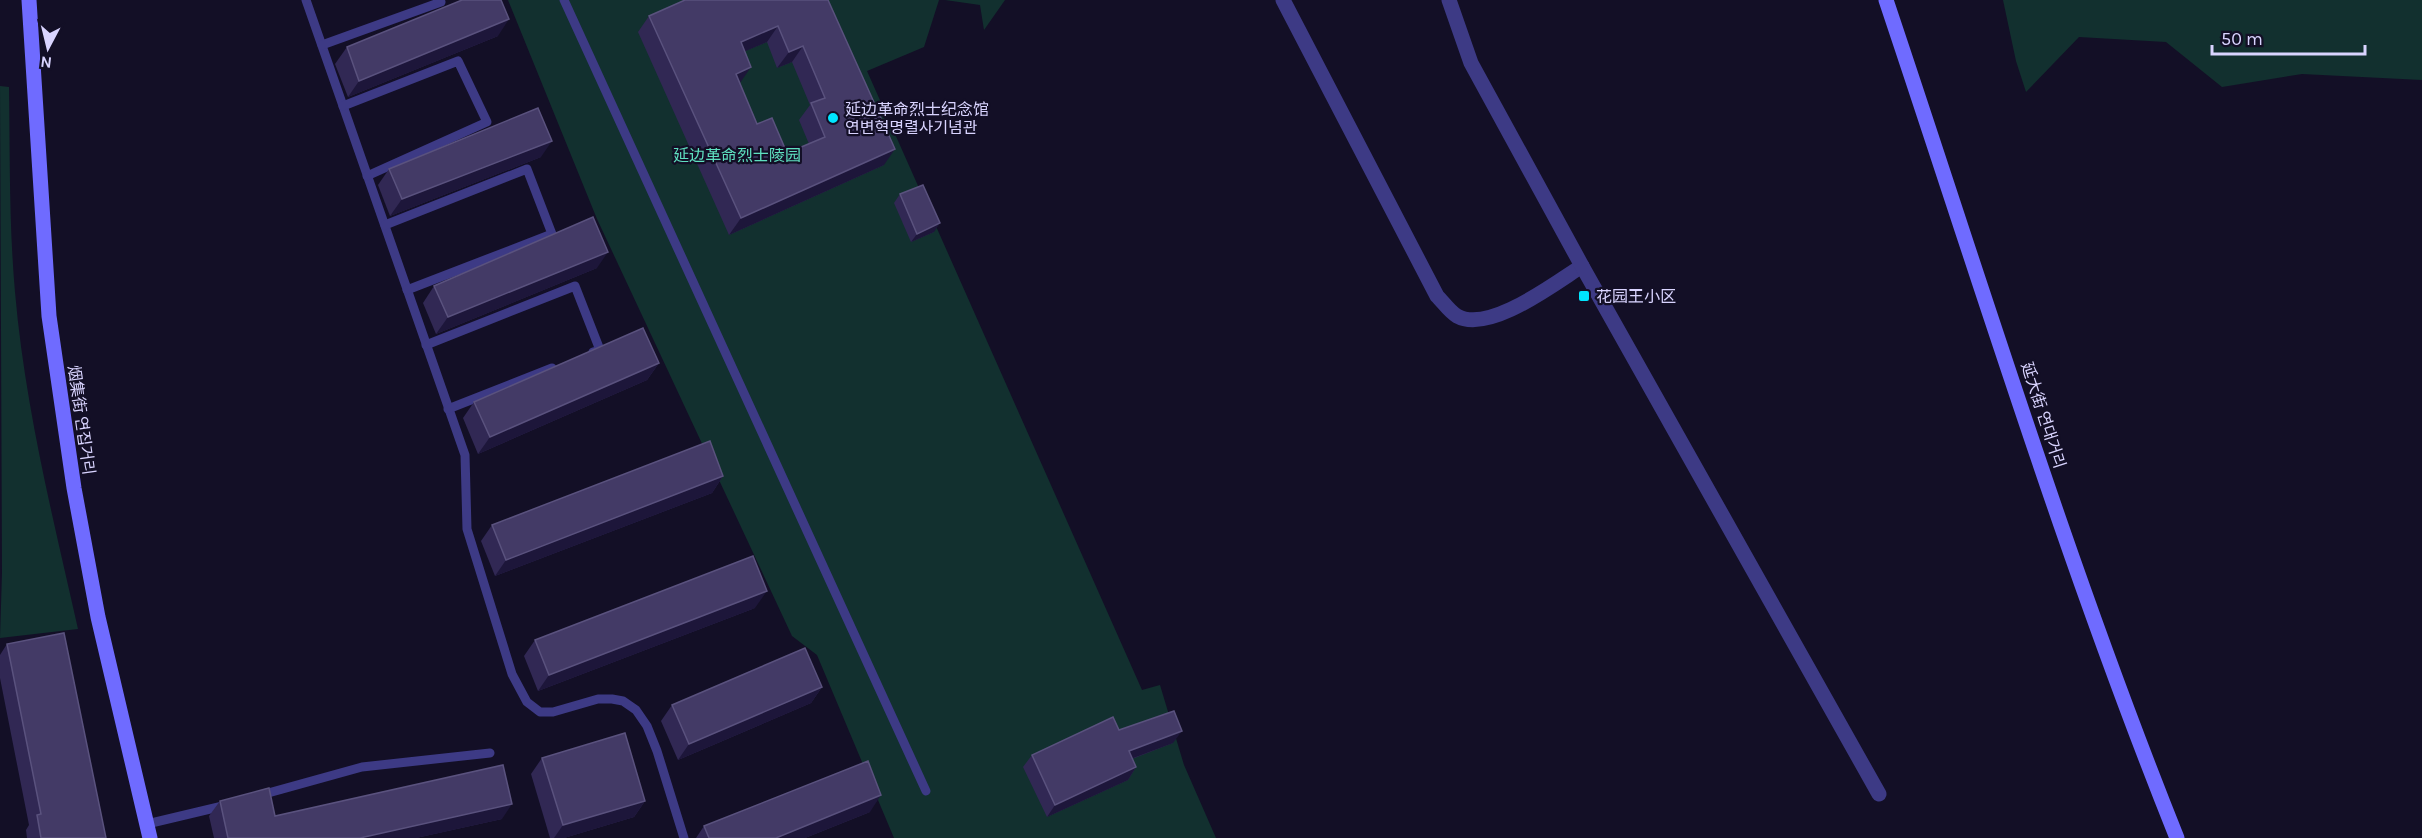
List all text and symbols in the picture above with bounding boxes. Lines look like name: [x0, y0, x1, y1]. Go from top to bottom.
north arrow: [18, 18, 78, 78]
scale bar: [2212, 18, 2365, 56]
text: 50 m: [2221, 28, 2263, 50]
text: N: [39, 52, 53, 73]
place label: 延边革命烈士纪念馆 연변혁명렬사기념관: [845, 100, 989, 137]
marker: 延边革命烈士纪念馆 연변혁명렬사기념관: [826, 111, 840, 125]
park label: 延边革命烈士陵园: [673, 146, 801, 165]
place label: 花园王小区: [1596, 287, 1676, 306]
marker: 花园王小区: [1577, 289, 1591, 303]
street label: 延大街 연대거리: [2017, 360, 2070, 471]
street label: 烟集街 연집거리: [64, 364, 99, 476]

